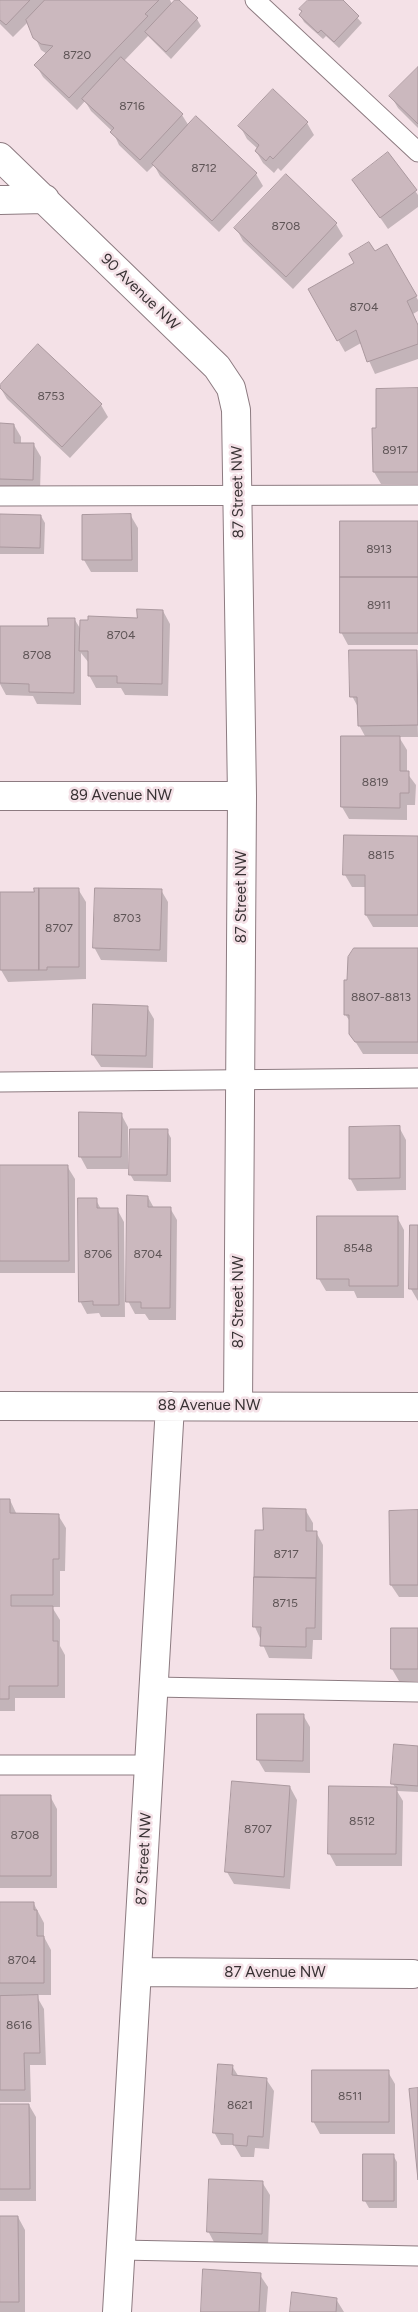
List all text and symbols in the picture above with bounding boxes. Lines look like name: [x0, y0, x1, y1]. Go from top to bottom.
house number: 8720: [63, 48, 91, 62]
house number: 8716: [119, 99, 145, 113]
house number: 8712: [191, 161, 217, 175]
house number: 8708: [272, 219, 300, 233]
street label: 90 Avenue NW: [97, 250, 183, 334]
house number: 8704: [350, 300, 378, 314]
house number: 8753: [37, 389, 65, 403]
house number: 8917: [382, 443, 408, 457]
street label: 87 Street NW: [228, 446, 248, 538]
house number: 8913: [366, 542, 392, 556]
house number: 8911: [367, 598, 391, 612]
house number: 8704: [107, 628, 135, 642]
house number: 8708: [23, 648, 51, 662]
house number: 8819: [362, 775, 388, 789]
street label: 89 Avenue NW: [70, 787, 172, 805]
house number: 8815: [368, 848, 394, 862]
street label: 87 Street NW: [233, 851, 251, 943]
house number: 8703: [113, 911, 141, 925]
house number: 8707: [45, 921, 73, 935]
house number: 8807-8813: [351, 990, 411, 1004]
house number: 8548: [343, 1241, 373, 1255]
house number: 8706: [84, 1247, 112, 1261]
house number: 8704: [134, 1247, 162, 1261]
street label: 87 Street NW: [230, 1256, 248, 1348]
street label: 88 Avenue NW: [158, 1397, 260, 1415]
house number: 8717: [273, 1547, 299, 1561]
house number: 8715: [272, 1596, 298, 1610]
street label: 87 Street NW: [133, 1812, 155, 1906]
house number: 8512: [349, 1814, 375, 1828]
house number: 8707: [244, 1822, 272, 1836]
house number: 8708: [11, 1828, 39, 1842]
house number: 8704: [8, 1953, 36, 1967]
street label: 87 Avenue NW: [224, 1964, 326, 1982]
house number: 8616: [6, 2018, 32, 2032]
house number: 8511: [338, 2089, 362, 2103]
house number: 8621: [227, 2098, 253, 2112]

